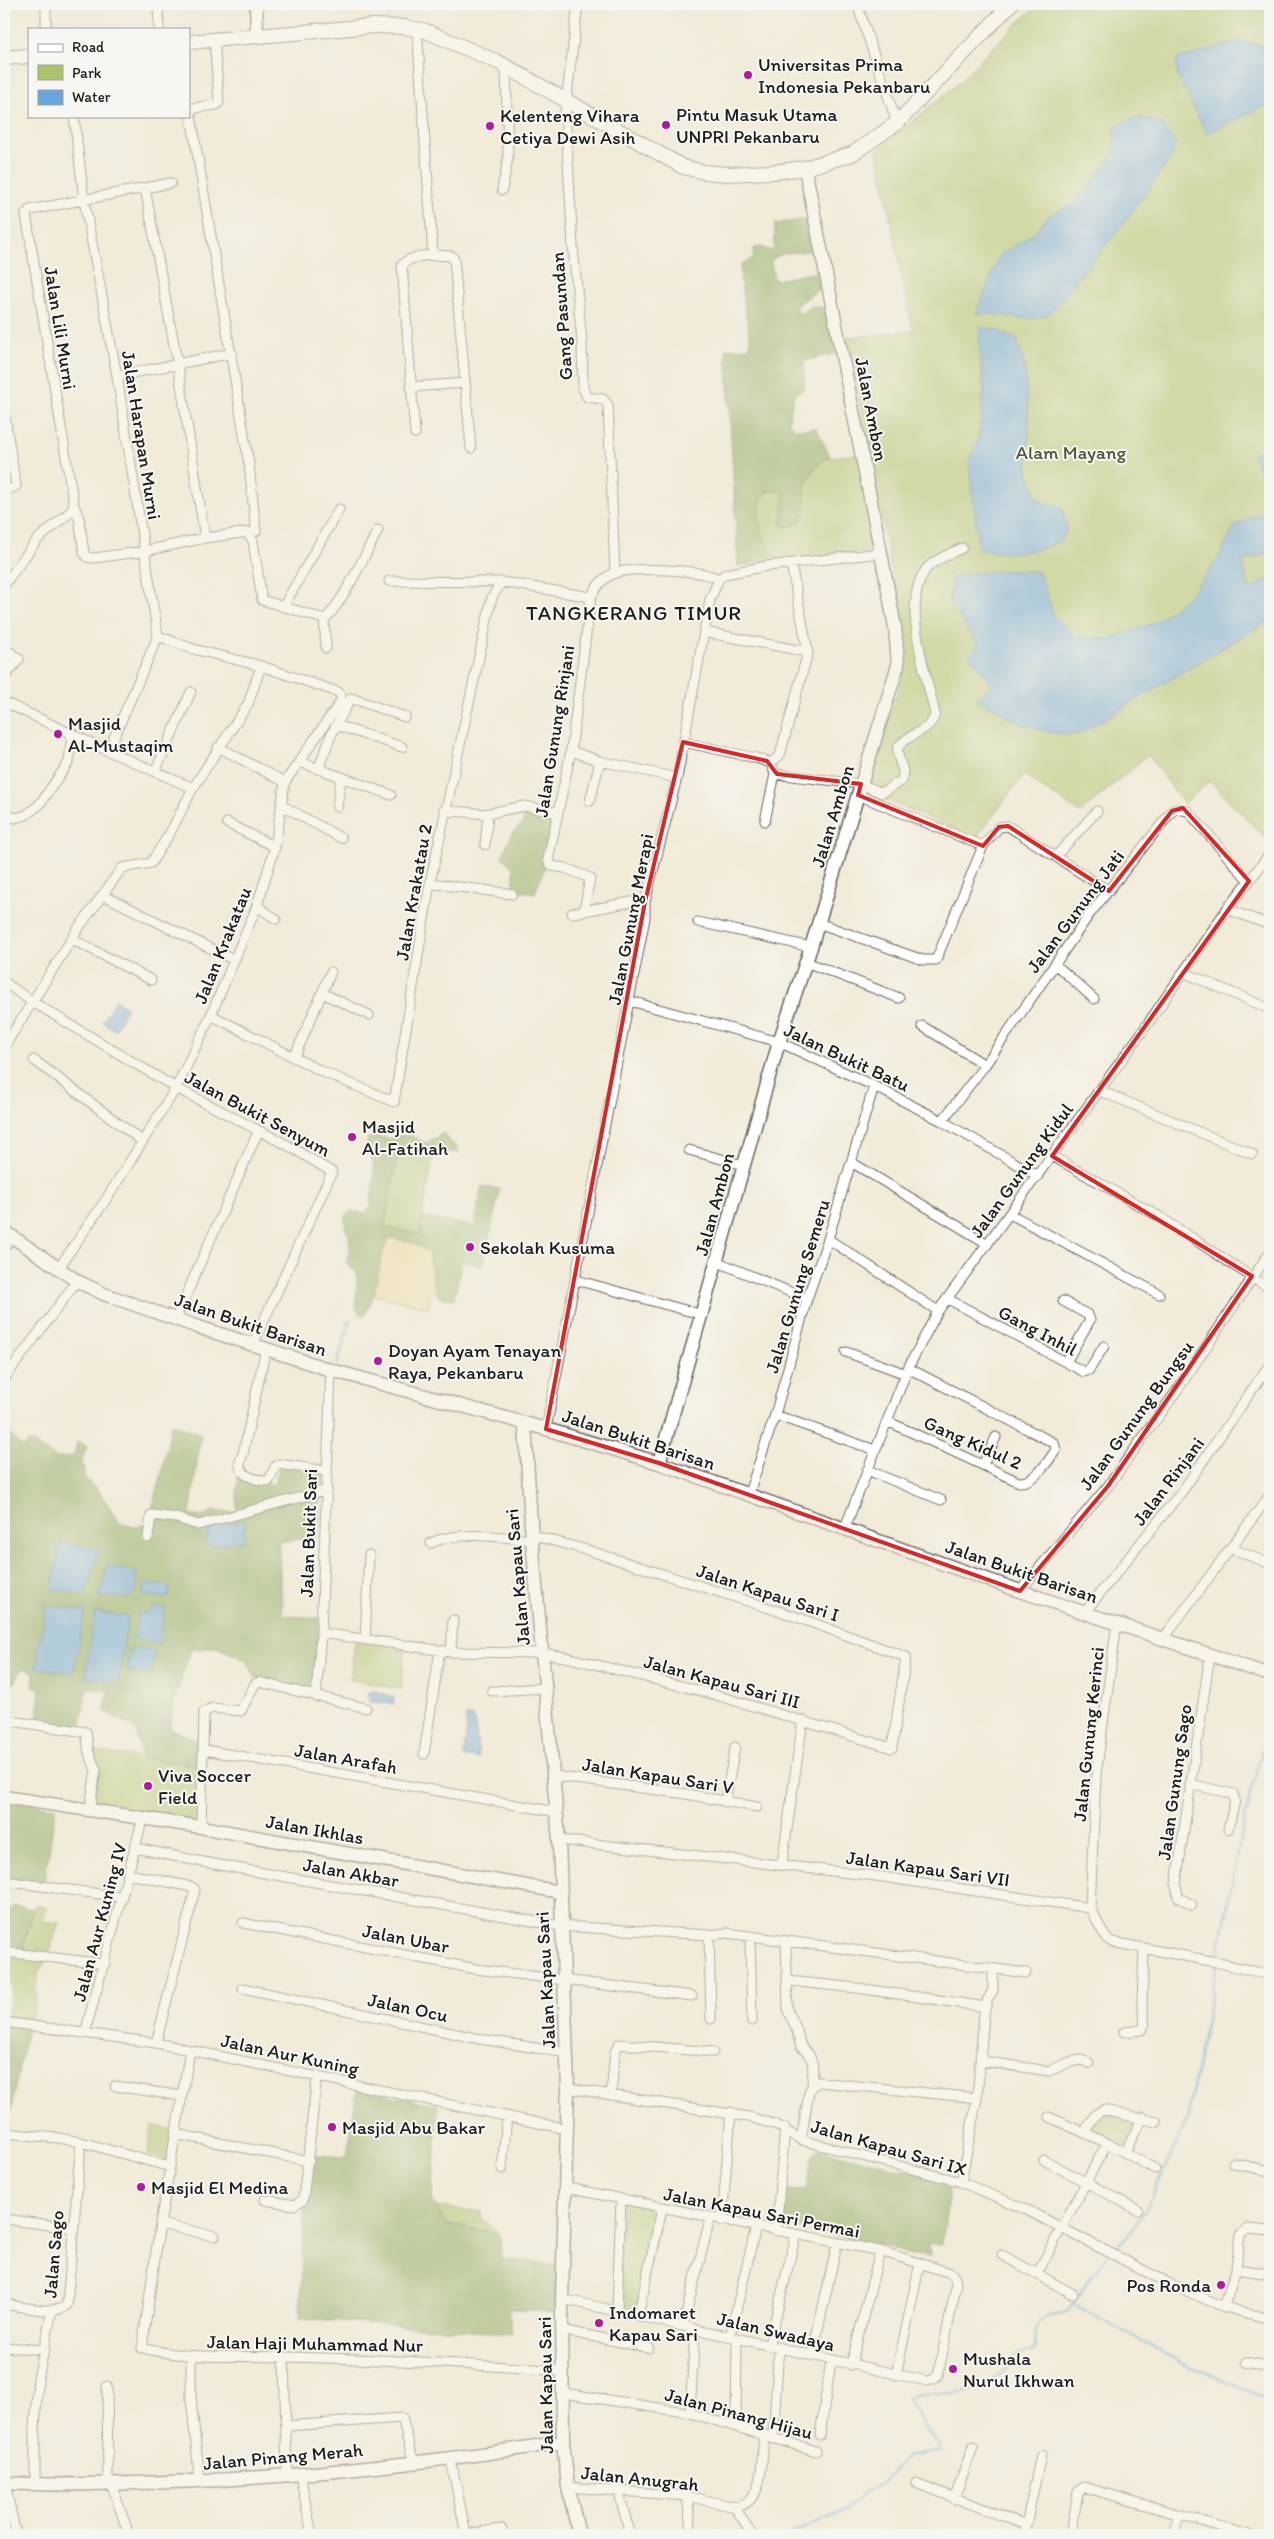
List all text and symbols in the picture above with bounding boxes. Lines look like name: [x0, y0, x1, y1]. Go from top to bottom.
legend: [28, 28, 190, 118]
text: Road: [72, 38, 105, 56]
place label: Universitas Prima Indonesia Pekanbaru: [758, 53, 930, 98]
text: Park: [72, 64, 102, 82]
marker: Universitas Prima Indonesia Pekanbaru: [742, 69, 754, 81]
text: Water: [72, 88, 111, 106]
place label: Pintu Masuk Utama UNPRI Pekanbaru: [676, 103, 838, 148]
place label: Kelenteng Vihara Cetiya Dewi Asih: [500, 104, 640, 149]
marker: Pintu Masuk Utama UNPRI Pekanbaru: [660, 119, 672, 131]
marker: Kelenteng Vihara Cetiya Dewi Asih: [484, 120, 496, 132]
street label: Gang Pasundan: [546, 251, 577, 381]
street label: Jalan Lili Murni: [39, 265, 82, 391]
street label: Jalan Harapan Murni: [117, 349, 166, 521]
street label: Jalan Ambon: [850, 355, 893, 463]
park label: Alam Mayang: [1016, 441, 1127, 464]
district label: TANGKERANG TIMUR: [526, 600, 742, 625]
street label: Jalan Gunung Rinjani: [530, 643, 579, 819]
place label: Masjid Al-Mustaqim: [68, 712, 174, 757]
marker: Masjid Al-Mustaqim: [52, 728, 64, 740]
street label: Jalan Ambon: [806, 762, 859, 870]
street label: Jalan Krakatau 2: [390, 822, 437, 962]
street label: Jalan Gunung Merapi: [603, 832, 658, 1007]
street label: Jalan Gunung Jati: [1022, 845, 1129, 977]
street label: Jalan Krakatau: [189, 883, 257, 1007]
street label: Jalan Bukit Batu: [780, 1018, 914, 1097]
street label: Jalan Bukit Senyum: [181, 1065, 335, 1162]
street label: Jalan Gunung Kidul: [965, 1098, 1078, 1242]
place label: Masjid Al-Fatihah: [362, 1115, 449, 1160]
marker: Masjid Al-Fatihah: [346, 1131, 358, 1143]
street label: Jalan Ambon: [690, 1150, 739, 1258]
street label: Jalan Gunung Semeru: [760, 1196, 835, 1376]
place label: Sekolah Kusuma: [480, 1236, 615, 1259]
marker: Sekolah Kusuma: [464, 1241, 476, 1253]
street label: Jalan Bukit Barisan: [172, 1288, 330, 1361]
street label: Gang Inhil: [994, 1300, 1082, 1361]
street label: Jalan Gunung Bungsu: [1074, 1335, 1199, 1495]
place label: Doyan Ayam Tenayan Raya, Pekanbaru: [388, 1339, 561, 1384]
marker: Doyan Ayam Tenayan Raya, Pekanbaru: [372, 1355, 384, 1367]
street label: Jalan Bukit Barisan: [559, 1404, 719, 1475]
street label: Gang Kidul 2: [920, 1411, 1025, 1474]
street label: Jalan Rinjani: [1128, 1433, 1209, 1530]
street label: Jalan Bukit Sari: [295, 1468, 322, 1598]
street label: Jalan Kapau Sari: [500, 1508, 535, 1646]
street label: Jalan Bukit Barisan: [943, 1535, 1101, 1608]
street label: Jalan Kapau Sari I: [694, 1559, 842, 1626]
street label: Jalan Gunung Kerinci: [1068, 1646, 1109, 1822]
street label: Jalan Kapau Sari III: [641, 1650, 802, 1713]
street label: Jalan Gunung Sago: [1152, 1703, 1197, 1861]
street label: Jalan Arafah: [293, 1738, 399, 1779]
street label: Jalan Kapau Sari V: [581, 1752, 735, 1799]
place label: Viva Soccer Field: [158, 1764, 251, 1809]
marker: Viva Soccer Field: [142, 1780, 154, 1792]
street label: Jalan Ikhlas: [264, 1810, 366, 1849]
street label: Jalan Aur Kuning IV: [67, 1840, 132, 2004]
street label: Jalan Kapau Sari VII: [845, 1846, 1011, 1891]
street label: Jalan Akbar: [301, 1853, 401, 1892]
street label: Jalan Kapau Sari: [530, 1911, 561, 2049]
street label: Jalan Ubar: [361, 1919, 452, 1958]
street label: Jalan Ocu: [366, 1988, 450, 2027]
street label: Jalan Aur Kuning: [219, 2029, 361, 2080]
street label: Jalan Kapau Sari IX: [808, 2114, 969, 2181]
place label: Masjid Abu Bakar: [342, 2116, 486, 2139]
marker: Masjid Abu Bakar: [326, 2121, 338, 2133]
place label: Masjid El Medina: [151, 2176, 288, 2199]
marker: Masjid El Medina: [135, 2181, 147, 2193]
street label: Jalan Kapau Sari Permai: [662, 2182, 862, 2243]
street label: Jalan Sago: [38, 2209, 69, 2299]
place label: Pos Ronda: [1127, 2274, 1211, 2297]
marker: Pos Ronda: [1215, 2279, 1227, 2291]
place label: Indomaret Kapau Sari: [609, 2301, 698, 2346]
street label: Jalan Swadaya: [715, 2307, 837, 2356]
street label: Jalan Kapau Sari: [533, 2316, 558, 2454]
marker: Indomaret Kapau Sari: [593, 2317, 605, 2329]
street label: Jalan Haji Muhammad Nur: [207, 2330, 424, 2357]
place label: Mushala Nurul Ikhwan: [963, 2347, 1075, 2392]
marker: Mushala Nurul Ikhwan: [947, 2363, 959, 2375]
street label: Jalan Pinang Hijau: [662, 2383, 816, 2444]
street label: Jalan Pinang Merah: [202, 2438, 365, 2475]
street label: Jalan Anugrah: [580, 2461, 700, 2496]

